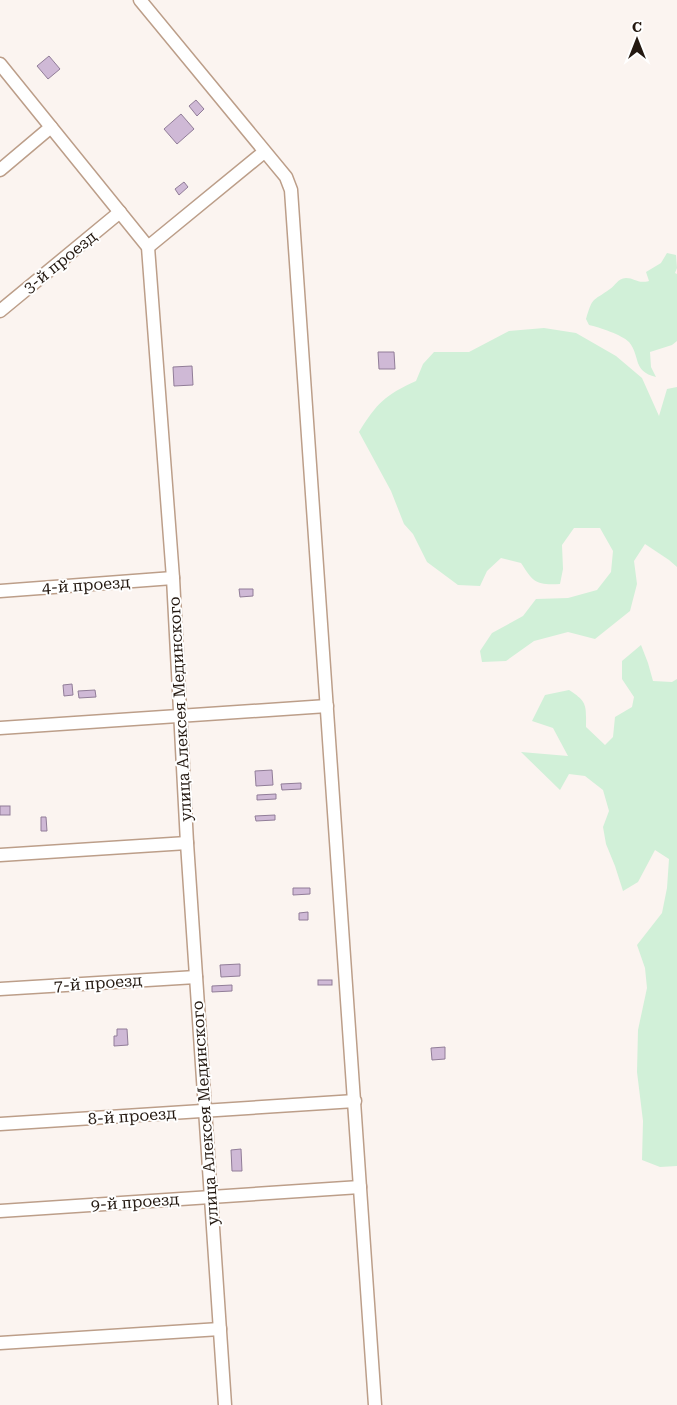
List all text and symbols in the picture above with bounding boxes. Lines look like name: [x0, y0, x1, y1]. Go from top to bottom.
north arrow: [612, 15, 662, 65]
text: С: [632, 19, 642, 35]
street label: 3-й проезд: [20, 227, 100, 297]
street label: 4-й проезд: [41, 572, 131, 598]
street label: улица Алексея Мединского: [165, 596, 195, 822]
street label: 7-й проезд: [53, 970, 143, 996]
street label: улица Алексея Мединского: [188, 1000, 222, 1226]
street label: 8-й проезд: [87, 1103, 177, 1129]
street label: 9-й проезд: [90, 1189, 180, 1215]

